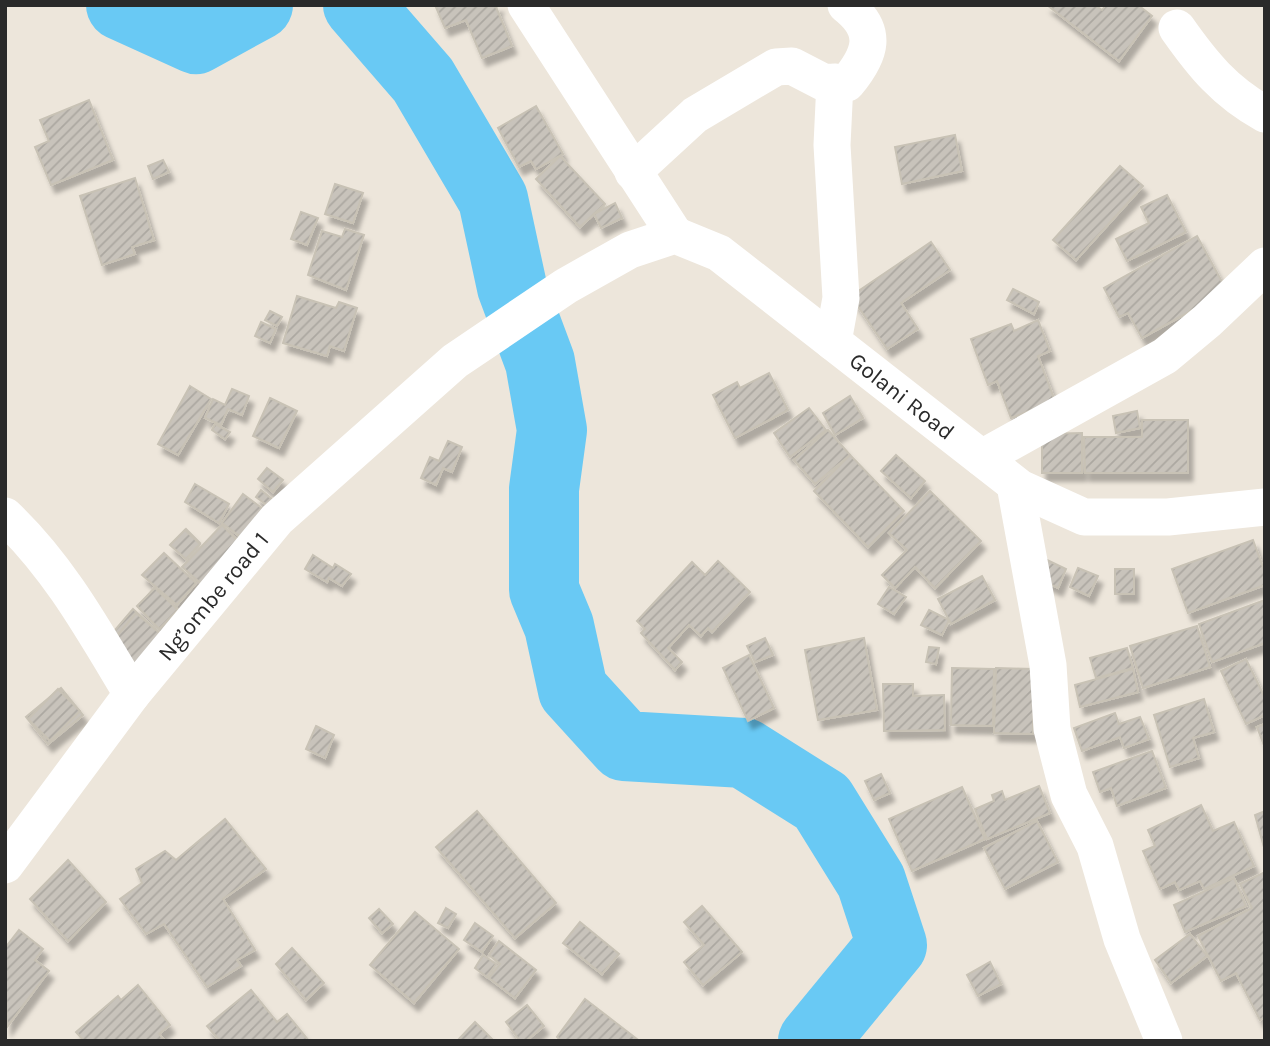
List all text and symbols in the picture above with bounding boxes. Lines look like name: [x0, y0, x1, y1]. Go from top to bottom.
street label: Golani Road: [844, 347, 960, 446]
street label: Ng’ombe road 1: [152, 527, 275, 666]

